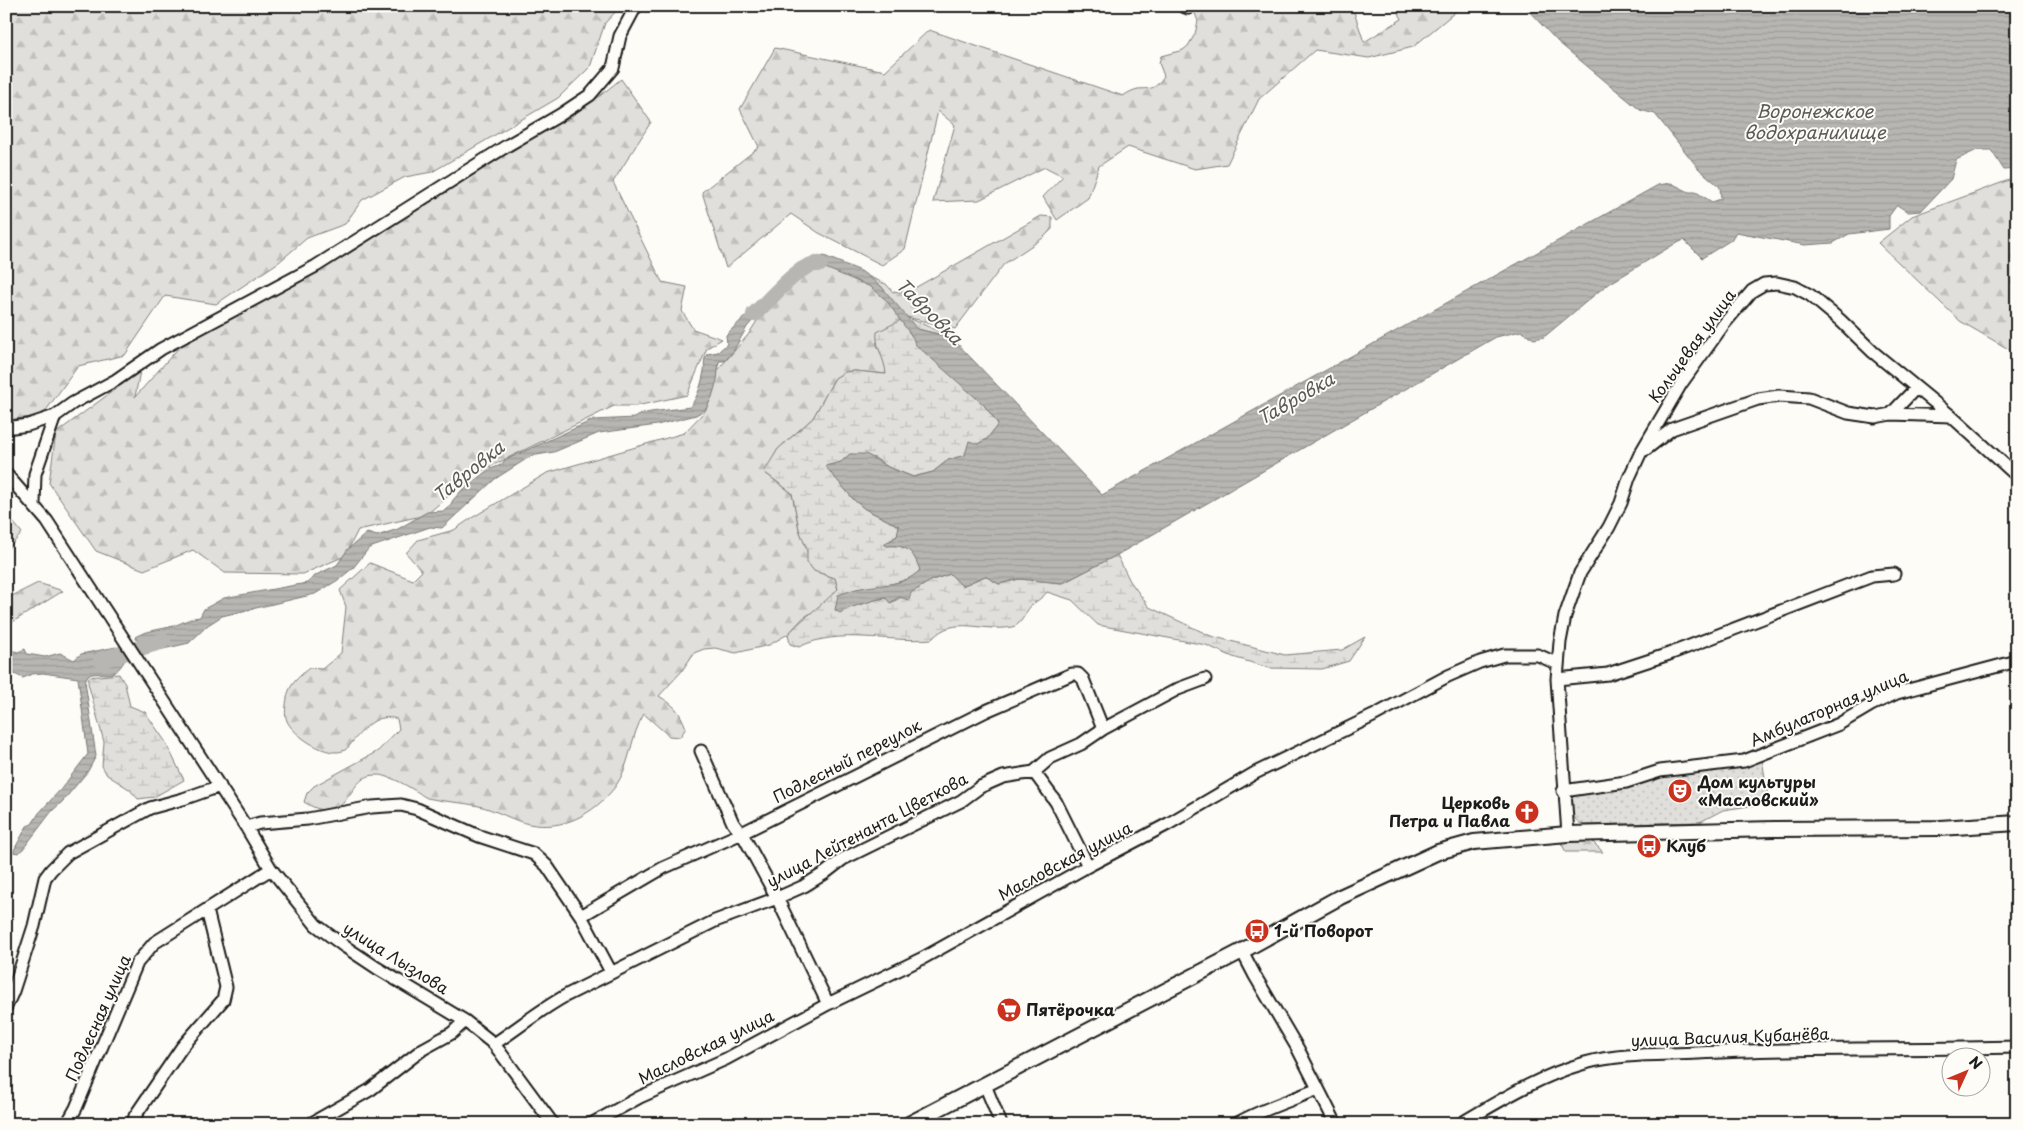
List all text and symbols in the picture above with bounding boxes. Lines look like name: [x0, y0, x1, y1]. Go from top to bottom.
water label: Воронежское водохранилище: [1744, 97, 1887, 145]
water label: Тавровка: [891, 271, 970, 351]
street label: Кольцевая улица: [1642, 284, 1741, 407]
water label: Тавровка: [1252, 364, 1339, 431]
water label: Тавровка: [427, 433, 510, 508]
street label: Амбулаторная улица: [1746, 663, 1911, 751]
street label: Подлесный переулок: [768, 712, 925, 808]
street label: улица Лейтенанта Цветкова: [762, 766, 971, 892]
place label: Дом культуры «Масловский»: [1697, 769, 1819, 811]
theatre icon: Дом культуры «Масловский»: [1667, 778, 1693, 804]
place label: Церковь Петра и Павла: [1389, 790, 1510, 832]
church icon: Церковь Петра и Павла: [1514, 799, 1540, 825]
street label: Масловская улица: [993, 815, 1136, 906]
bus stop icon: Клуб: [1636, 833, 1662, 859]
place label: Клуб: [1666, 833, 1706, 857]
street label: улица Лызлова: [339, 915, 454, 999]
bus stop icon: 1-й Поворот: [1244, 918, 1270, 944]
place label: 1-й Поворот: [1274, 918, 1374, 942]
street label: Подлесная улица: [58, 950, 136, 1085]
supermarket icon: Пятёрочка: [996, 997, 1022, 1023]
place label: Пятёрочка: [1026, 997, 1115, 1021]
street label: Масловская улица: [634, 1003, 778, 1089]
street label: улица Василия Кубанёва: [1630, 1021, 1830, 1051]
north arrow: [1940, 1048, 1990, 1098]
text: N: [1964, 1051, 1987, 1074]

